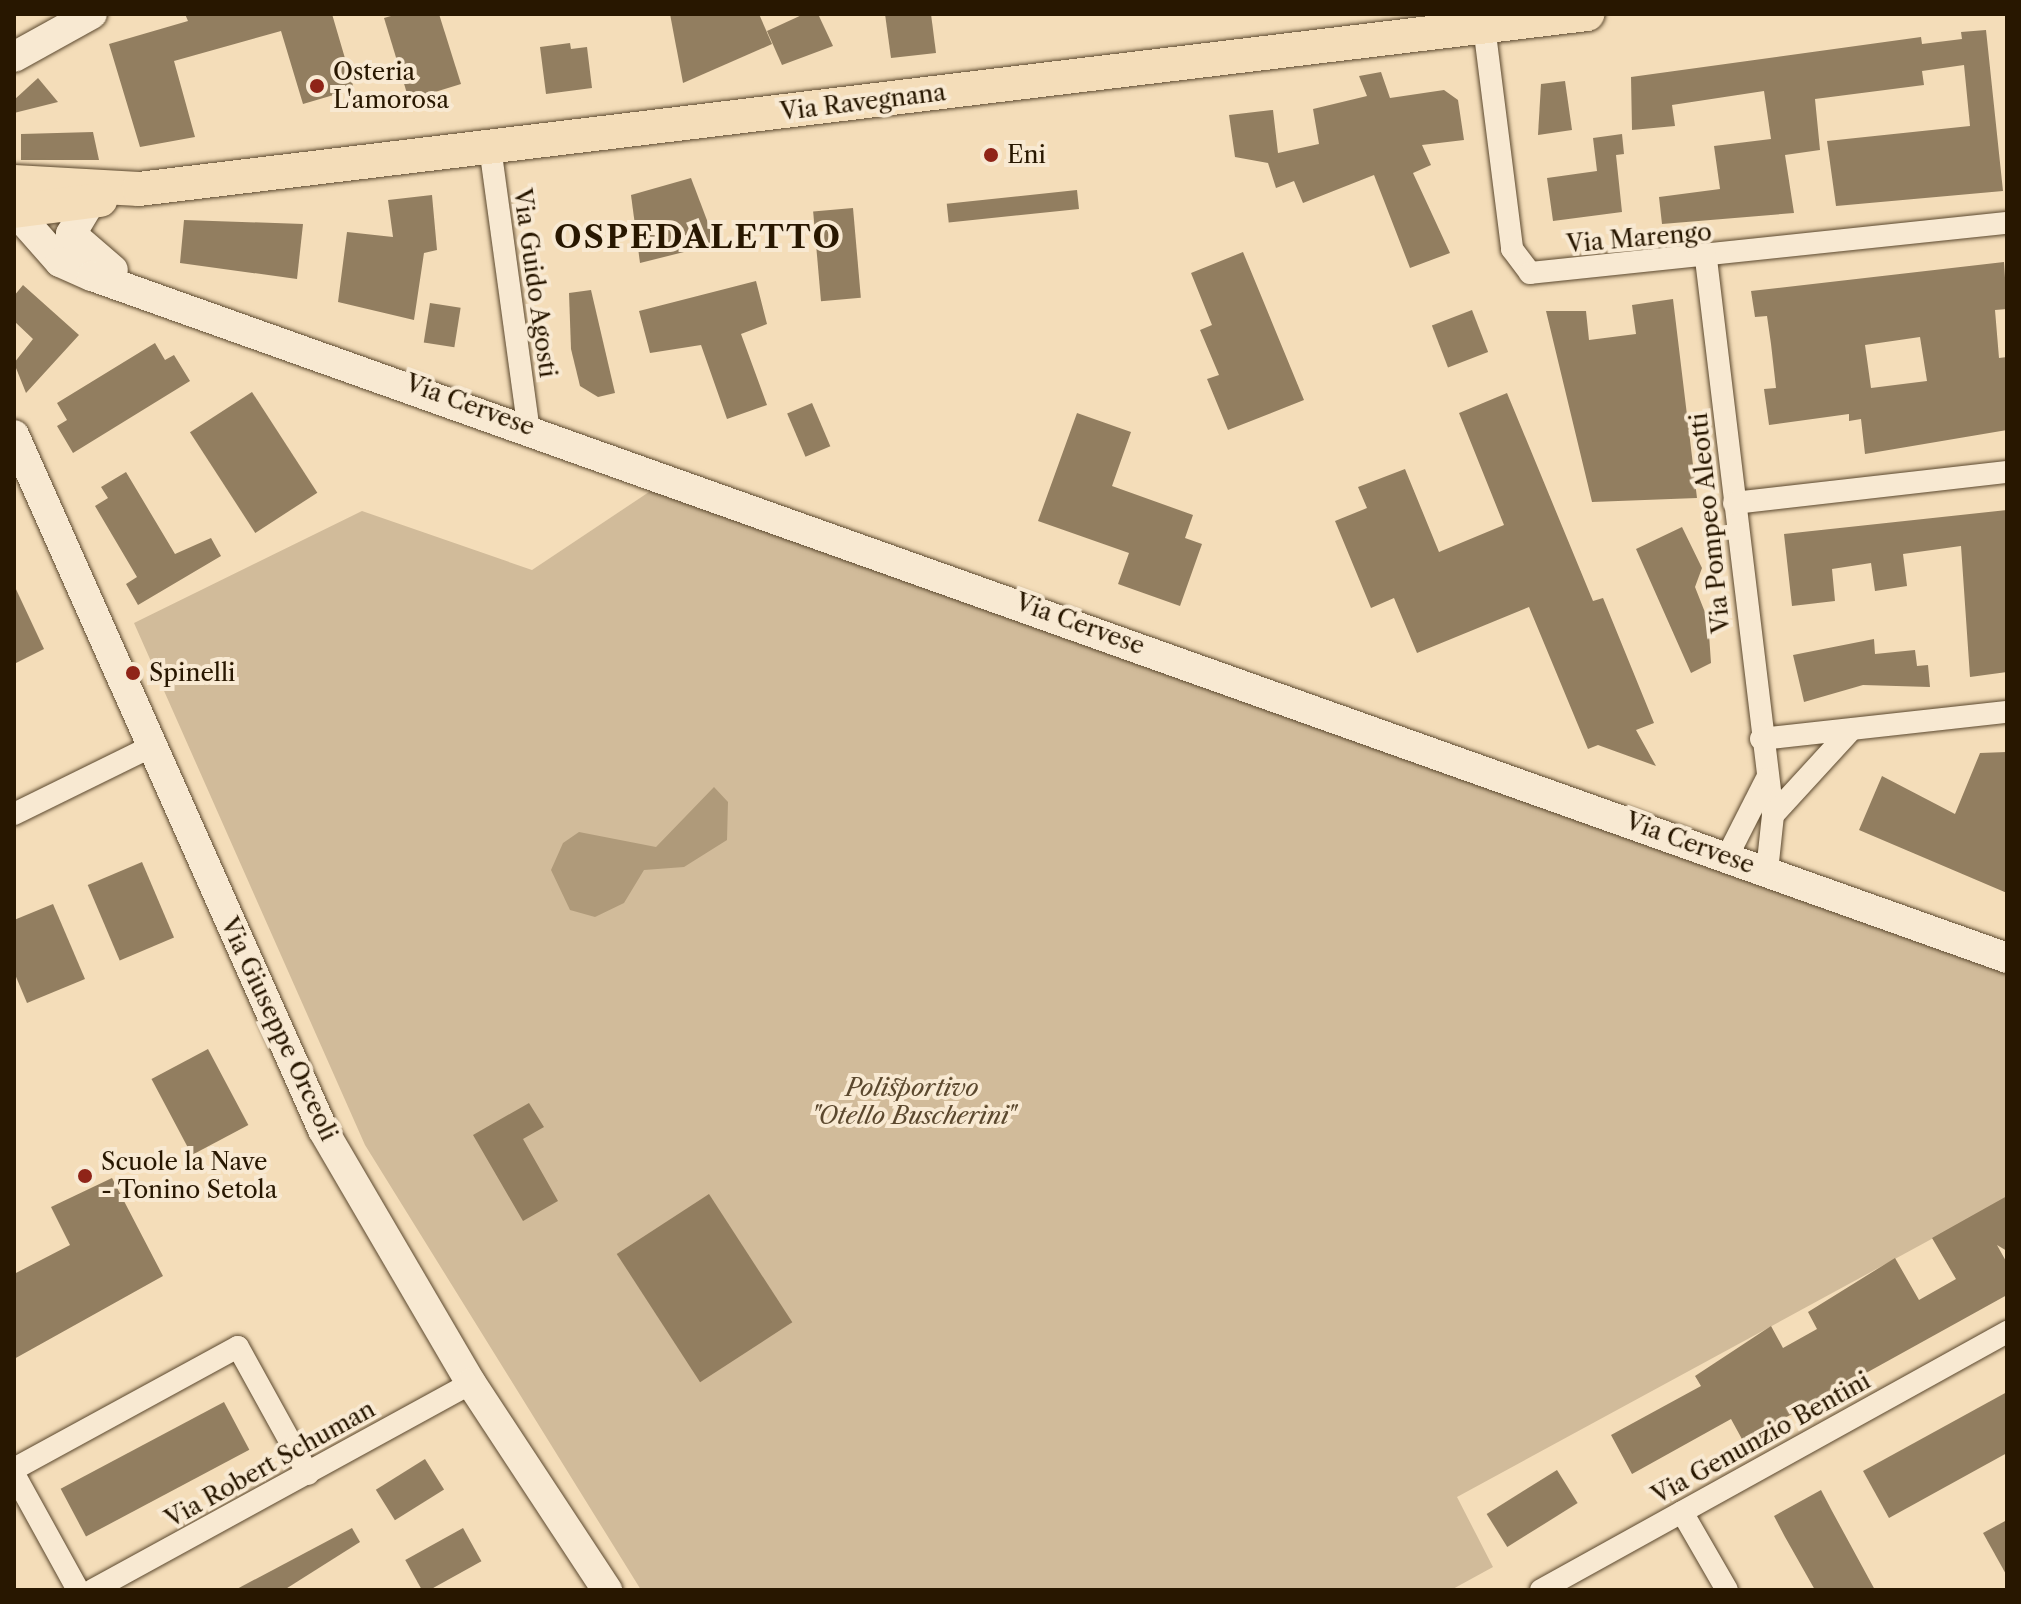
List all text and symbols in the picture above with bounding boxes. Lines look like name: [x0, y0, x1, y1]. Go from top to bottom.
place label: Osteria L'amorosa: [333, 58, 449, 114]
marker: Osteria L'amorosa: [308, 77, 326, 95]
street label: Via Ravegnana: [778, 78, 948, 126]
place label: Eni: [1007, 141, 1046, 169]
marker: Eni: [982, 146, 1000, 164]
street label: Via Guido Agosti: [507, 186, 563, 380]
street label: Via Marengo: [1565, 217, 1713, 259]
district label: OSPEDALETTO: [554, 218, 842, 256]
street label: Via Cervese: [401, 368, 539, 442]
street label: Via Pompeo Aleotti: [1684, 411, 1736, 635]
street label: Via Cervese: [1011, 587, 1149, 661]
place label: Spinelli: [149, 659, 235, 687]
marker: Spinelli: [124, 664, 142, 682]
street label: Via Cervese: [1621, 806, 1759, 880]
street label: Via Giuseppe Orceoli: [215, 913, 343, 1145]
park label: Polisportivo "Otello Buscherini": [810, 1074, 1014, 1130]
place label: Scuole la Nave - Tonino Setola: [101, 1148, 278, 1204]
marker: Scuole la Nave - Tonino Setola: [76, 1167, 94, 1185]
street label: Via Genunzio Bentini: [1647, 1366, 1875, 1510]
street label: Via Robert Schuman: [160, 1394, 380, 1534]

